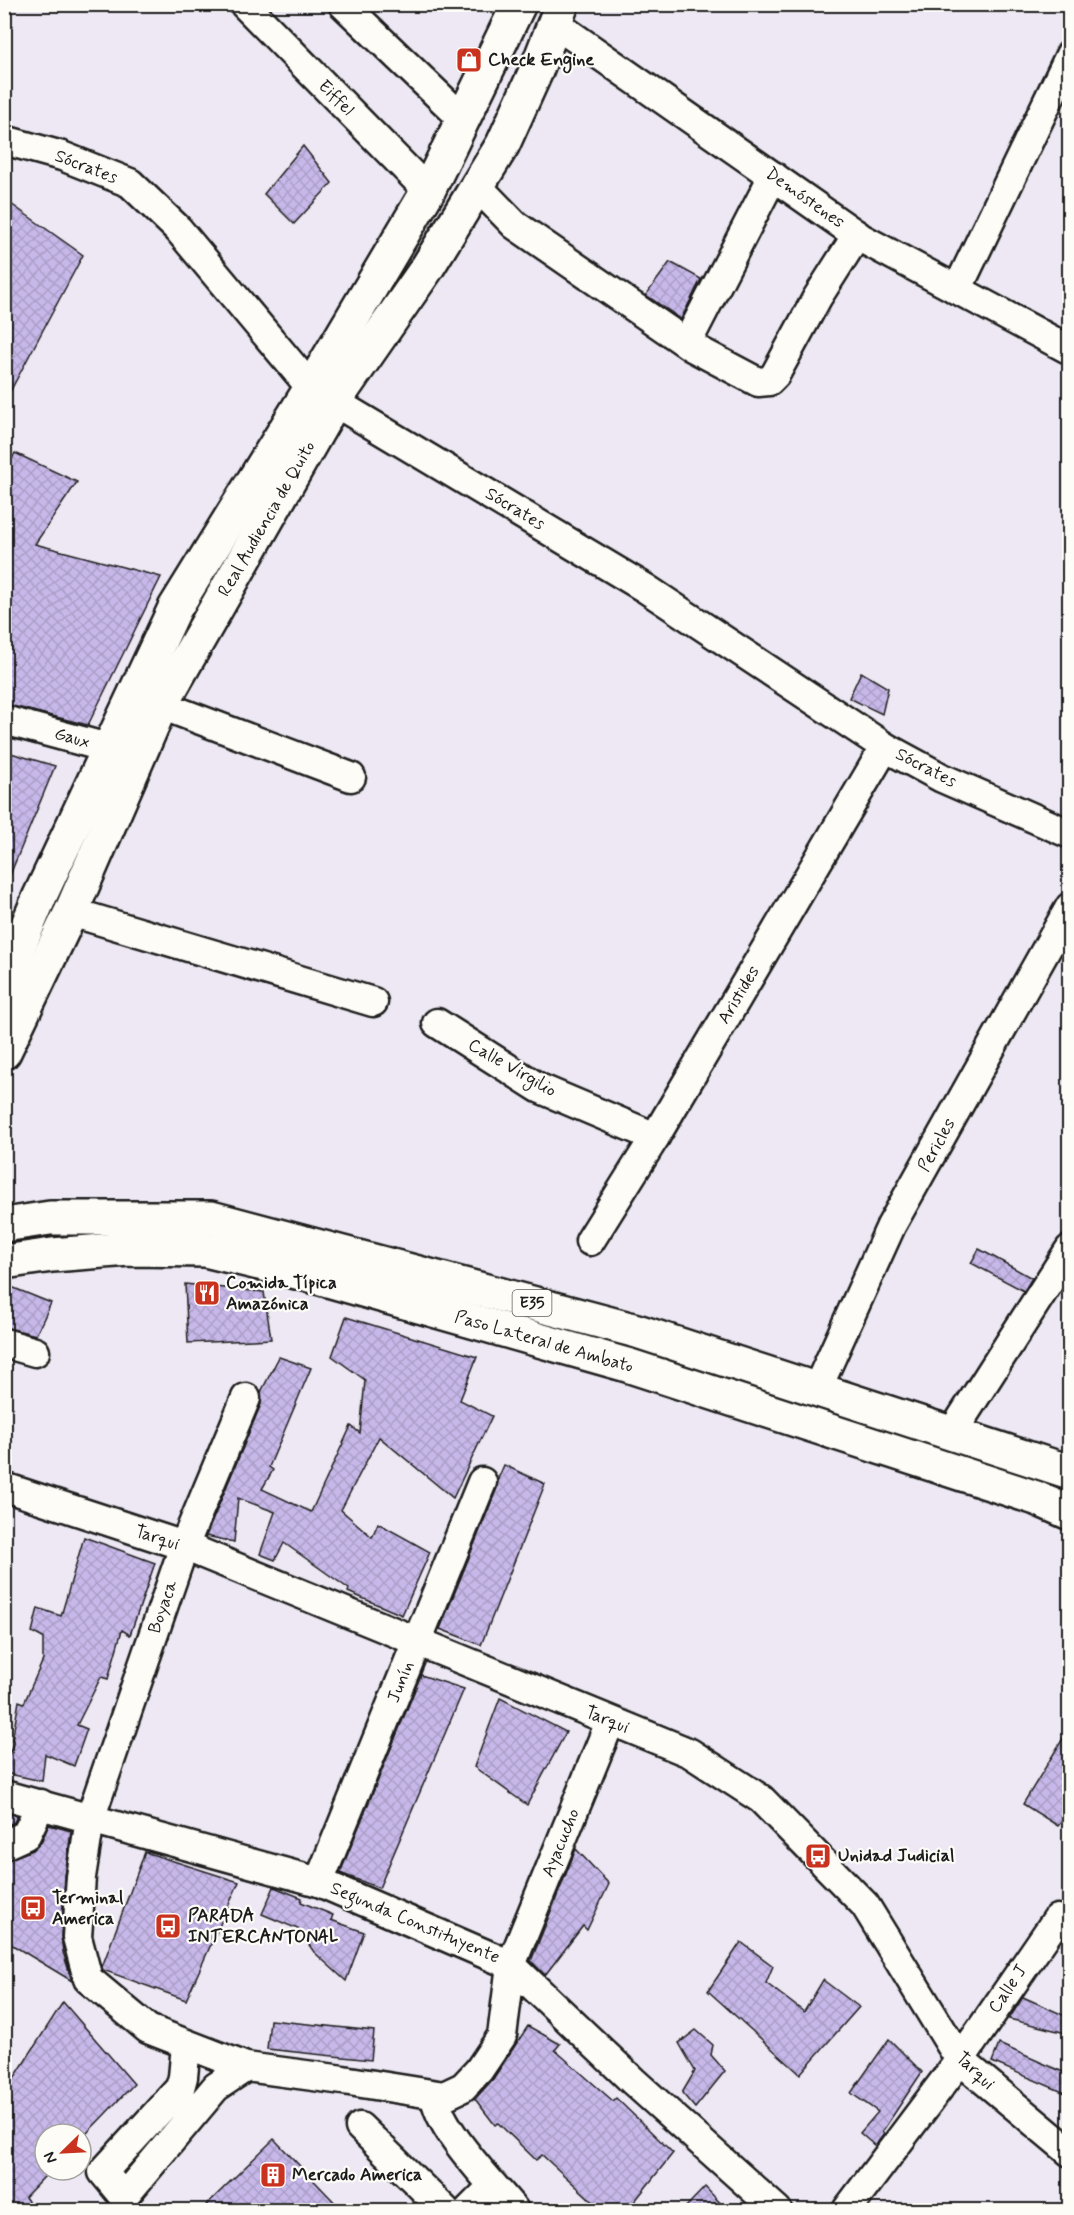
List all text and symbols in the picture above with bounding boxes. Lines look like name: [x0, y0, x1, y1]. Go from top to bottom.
shop icon: Check Engine: [454, 45, 484, 75]
place label: Check Engine: [488, 48, 594, 74]
street label: Eiffel: [313, 75, 359, 121]
street label: Sócrates: [51, 144, 121, 190]
street label: Demóstenes: [761, 162, 849, 234]
street label: Real Audiencia de Quito: [213, 437, 321, 601]
street label: Sócrates: [481, 482, 549, 536]
street label: Gaux: [52, 722, 92, 754]
street label: Sócrates: [891, 742, 961, 794]
street label: Aristides: [712, 961, 766, 1029]
street label: Calle Virgilio: [463, 1033, 561, 1104]
street label: Pericles: [913, 1114, 961, 1176]
place label: Comida Típica Amazónica: [226, 1271, 337, 1316]
restaurant icon: Comida Típica Amazónica: [192, 1278, 222, 1308]
road number: E35: [512, 1290, 552, 1316]
street label: Paso Lateral de Ambato: [452, 1305, 636, 1379]
street label: Tarqui: [132, 1520, 182, 1556]
street label: Boyaca: [143, 1577, 183, 1637]
street label: Junín: [382, 1658, 420, 1706]
street label: Tarqui: [581, 1700, 633, 1740]
street label: Ayacucho: [536, 1805, 586, 1881]
bus stop icon: Unidad Judicial: [803, 1841, 833, 1871]
place label: Unidad Judicial: [838, 1844, 955, 1868]
street label: Segunda Constituyente: [326, 1876, 503, 1971]
place label: Terminal America: [52, 1886, 124, 1931]
bus stop icon: Terminal America: [18, 1893, 48, 1923]
place label: PARADA INTERCANTONAL: [188, 1904, 338, 1949]
bus stop icon: PARADA INTERCANTONAL: [153, 1911, 183, 1941]
street label: Calle J: [983, 1960, 1033, 2018]
street label: Tarqui: [950, 2046, 1000, 2096]
north arrow: [33, 2122, 93, 2182]
text: N: [39, 2148, 62, 2167]
building icon: Mercado America: [258, 2160, 288, 2190]
place label: Mercado America: [292, 2163, 422, 2187]

